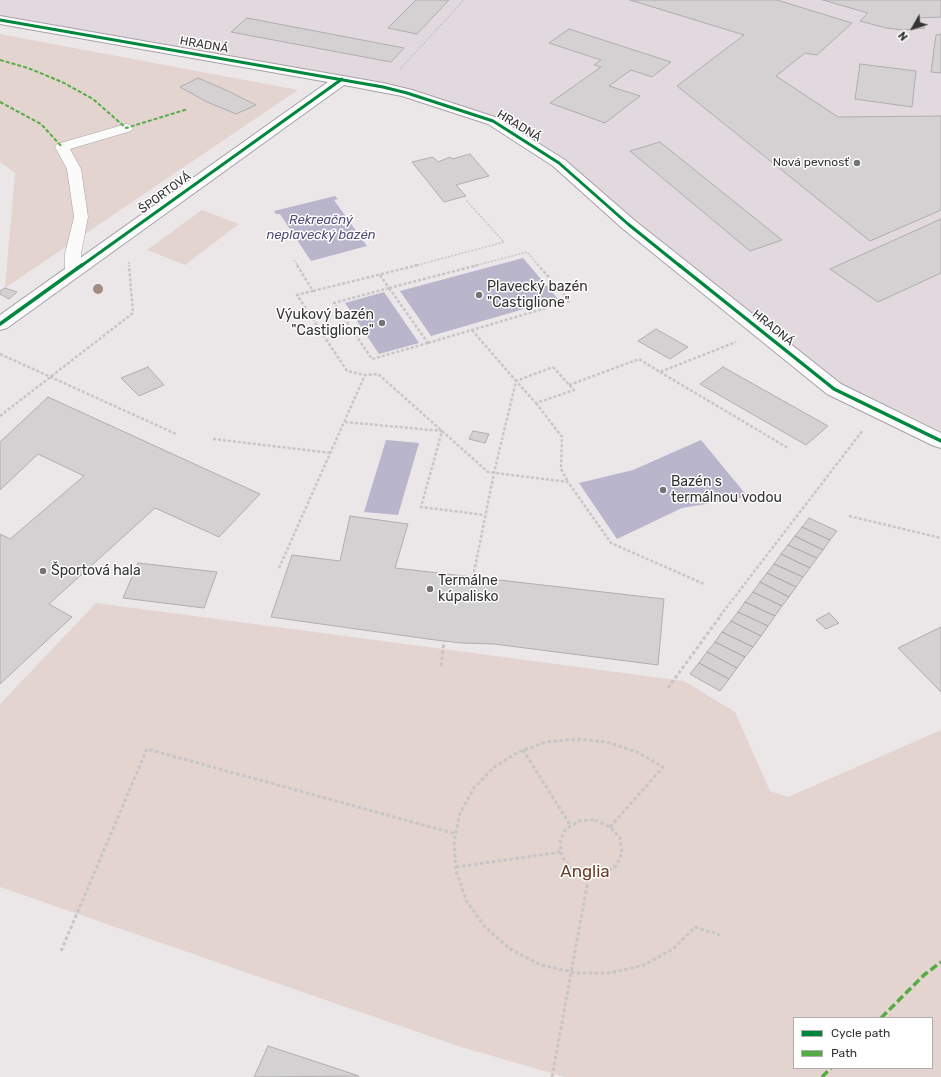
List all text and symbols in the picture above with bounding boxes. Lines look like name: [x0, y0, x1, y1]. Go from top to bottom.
north arrow: [893, 8, 933, 48]
text: N: [896, 29, 911, 43]
street label: HRADNÁ: [179, 34, 229, 56]
street label: HRADNÁ: [494, 107, 544, 145]
place label: Nová pevnosť: [773, 156, 849, 170]
marker: Nová pevnosť: [852, 158, 862, 168]
street label: ŠPORTOVÁ: [136, 169, 194, 217]
water label: Rekreačný neplavecký bazén: [266, 212, 376, 243]
place label: Plavecký bazén "Castiglione": [487, 279, 588, 312]
marker: Plavecký bazén "Castiglione": [474, 290, 484, 300]
place label: Výukový bazén "Castiglione": [276, 307, 374, 340]
street label: HRADNÁ: [749, 307, 797, 349]
marker: Výukový bazén "Castiglione": [377, 318, 387, 328]
place label: Bazén s termálnou vodou: [671, 474, 782, 506]
marker: Bazén s termálnou vodou: [658, 485, 668, 495]
place label: Športová hala: [51, 563, 141, 579]
marker: Športová hala: [38, 566, 48, 576]
place label: Termálne kúpalisko: [438, 573, 499, 606]
marker: Termálne kúpalisko: [425, 584, 435, 594]
park label: Anglia: [560, 862, 610, 882]
legend: [793, 1017, 933, 1069]
text: Cycle path: [831, 1026, 890, 1040]
text: Path: [831, 1046, 857, 1060]

